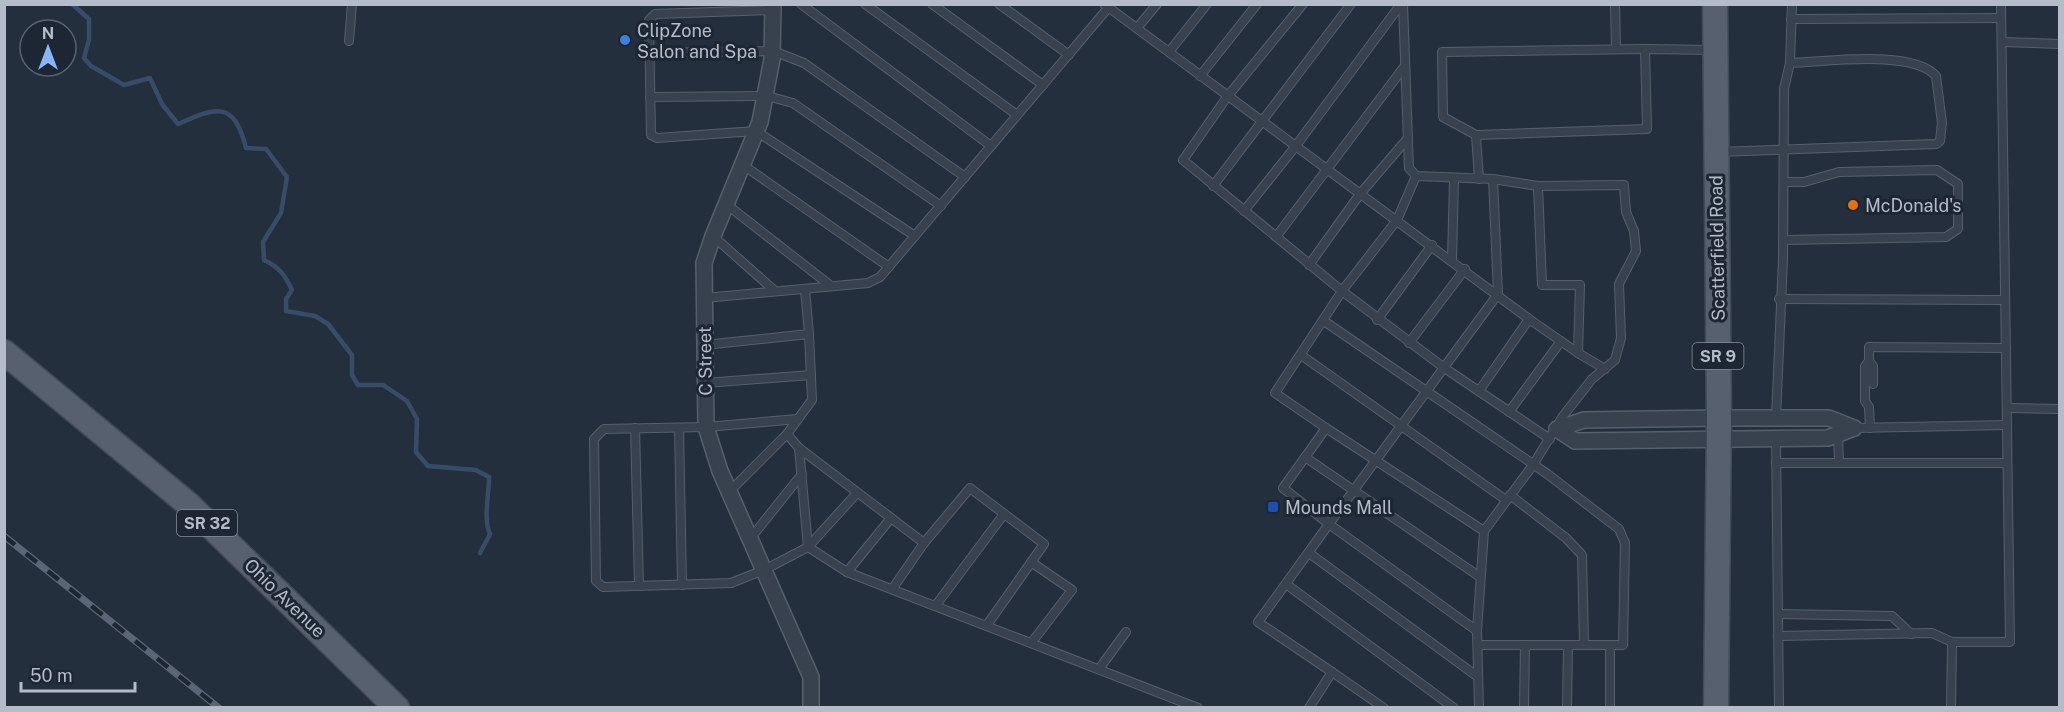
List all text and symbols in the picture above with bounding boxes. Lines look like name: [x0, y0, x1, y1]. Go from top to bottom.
north arrow: [18, 18, 78, 78]
place label: ClipZone Salon and Spa: [637, 20, 757, 62]
text: N: [42, 24, 54, 43]
marker: ClipZone Salon and Spa: [618, 33, 632, 47]
street label: Scatterfield Road: [1705, 175, 1729, 321]
place label: McDonald's: [1865, 195, 1961, 216]
marker: McDonald's: [1846, 198, 1860, 212]
street label: C Street: [694, 326, 716, 396]
road number: SR 9: [1692, 343, 1744, 369]
place label: Mounds Mall: [1285, 497, 1393, 518]
marker: Mounds Mall: [1266, 500, 1280, 514]
road number: SR 32: [177, 510, 237, 536]
street label: Ohio Avenue: [240, 554, 330, 642]
scale bar: [21, 655, 135, 693]
text: 50 m: [30, 665, 73, 686]

